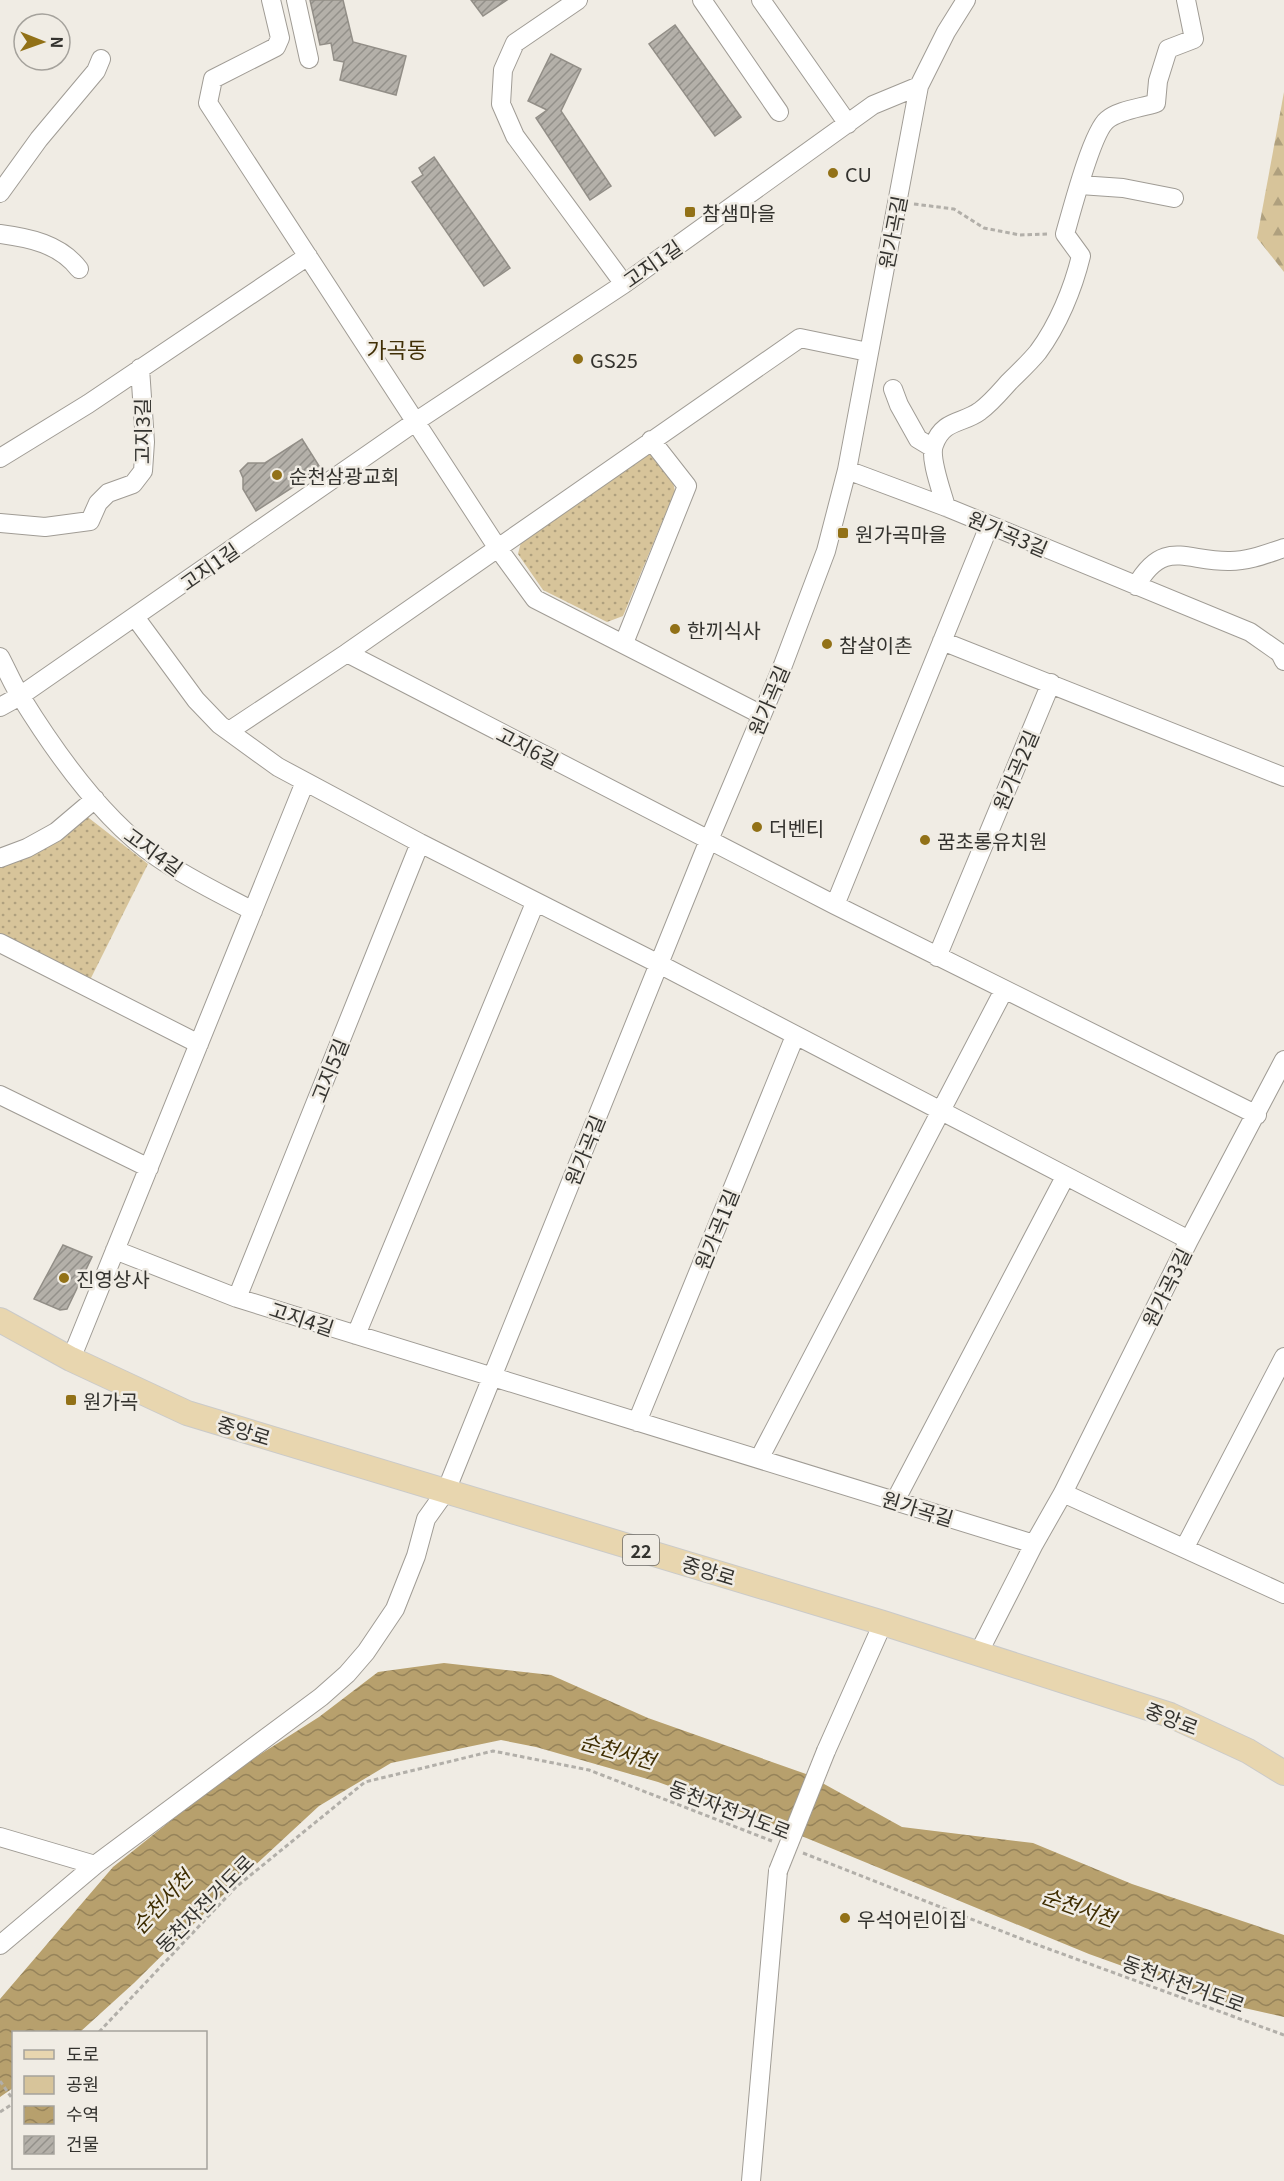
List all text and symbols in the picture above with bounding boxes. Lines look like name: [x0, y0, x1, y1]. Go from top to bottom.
north arrow: [12, 12, 72, 72]
text: N: [46, 36, 70, 48]
place label: CU: [845, 159, 872, 188]
marker: CU: [826, 166, 840, 180]
street label: 원가곡길: [871, 193, 913, 271]
place label: 참샘마을: [702, 198, 776, 227]
marker: 참샘마을: [683, 205, 697, 219]
street label: 고지1길: [617, 232, 687, 294]
district label: 가곡동: [367, 332, 427, 364]
place label: GS25: [590, 345, 638, 374]
marker: GS25: [571, 352, 585, 366]
street label: 고지3길: [127, 398, 156, 464]
place label: 순천삼광교회: [289, 461, 399, 490]
marker: 순천삼광교회: [270, 468, 284, 482]
street label: 원가곡3길: [963, 503, 1053, 563]
place label: 원가곡마을: [855, 519, 947, 548]
marker: 원가곡마을: [836, 526, 850, 540]
street label: 고지1길: [174, 535, 244, 597]
place label: 한끼식사: [687, 615, 761, 644]
marker: 한끼식사: [668, 622, 682, 636]
place label: 참살이촌: [839, 630, 913, 659]
marker: 참살이촌: [820, 637, 834, 651]
street label: 원가곡길: [740, 660, 796, 740]
street label: 고지6길: [492, 719, 564, 775]
street label: 원가곡2길: [985, 725, 1045, 815]
place label: 더벤티: [769, 813, 824, 842]
street label: 고지4길: [119, 820, 189, 882]
marker: 더벤티: [750, 820, 764, 834]
place label: 꿈초롱유치원: [937, 826, 1047, 855]
marker: 꿈초롱유치원: [918, 833, 932, 847]
street label: 고지5길: [303, 1034, 355, 1106]
street label: 원가곡길: [557, 1110, 611, 1190]
street label: 원가곡1길: [687, 1184, 745, 1274]
street label: 원가곡3길: [1134, 1243, 1198, 1331]
place label: 진영상사: [76, 1264, 150, 1293]
marker: 진영상사: [57, 1271, 71, 1285]
street label: 고지4길: [266, 1294, 338, 1342]
place label: 원가곡: [83, 1386, 138, 1415]
marker: 원가곡: [64, 1393, 78, 1407]
street label: 중앙로: [213, 1408, 275, 1452]
street label: 원가곡길: [879, 1483, 957, 1533]
road number: 22: [623, 1535, 659, 1565]
street label: 중앙로: [678, 1548, 740, 1592]
street label: 중앙로: [1141, 1695, 1203, 1741]
water label: 순천서천: [577, 1725, 662, 1776]
street label: 동천자전거도로: [665, 1772, 795, 1846]
street label: 동천자전거도로: [148, 1847, 260, 1959]
water label: 순천서천: [124, 1861, 200, 1939]
water label: 순천서천: [1038, 1879, 1123, 1934]
place label: 우석어린이집: [857, 1904, 967, 1933]
marker: 우석어린이집: [838, 1911, 852, 1925]
street label: 동천자전거도로: [1119, 1947, 1249, 2019]
legend: [12, 2031, 207, 2169]
text: 도로: [66, 2040, 99, 2066]
text: 공원: [66, 2070, 99, 2096]
text: 수역: [66, 2100, 99, 2126]
text: 건물: [66, 2130, 99, 2156]

